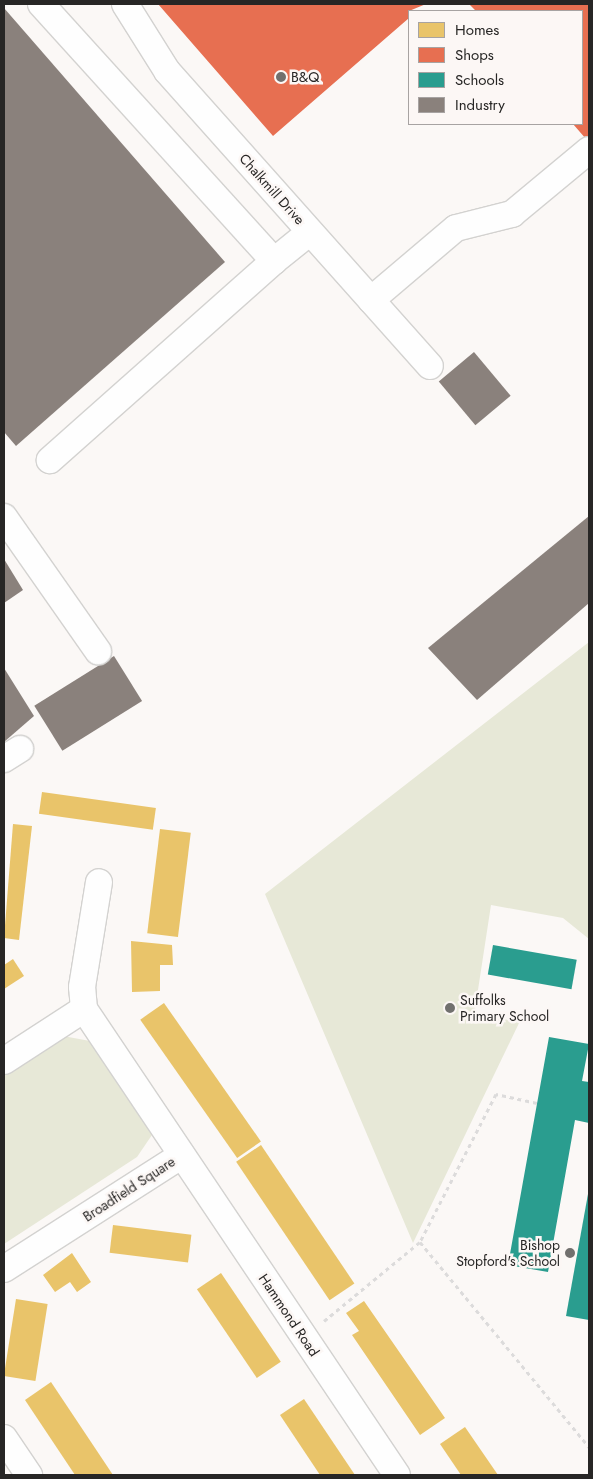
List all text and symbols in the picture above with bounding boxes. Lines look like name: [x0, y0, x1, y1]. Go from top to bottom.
legend: [408, 10, 583, 125]
text: Homes: [455, 19, 499, 41]
text: Shops: [455, 44, 494, 66]
place label: B&Q: [291, 69, 319, 85]
text: Schools: [455, 69, 504, 91]
marker: B&Q: [275, 71, 287, 83]
text: Industry: [455, 94, 505, 116]
street label: Chalkmill Drive: [236, 150, 308, 228]
place label: Suffolks Primary School: [460, 992, 549, 1024]
marker: Suffolks Primary School: [444, 1002, 456, 1014]
street label: Broadfield Square: [80, 1153, 178, 1225]
place label: Bishop Stopford's School: [456, 1237, 560, 1270]
marker: Bishop Stopford's School: [564, 1247, 576, 1259]
street label: Hammond Road: [255, 1271, 323, 1359]

